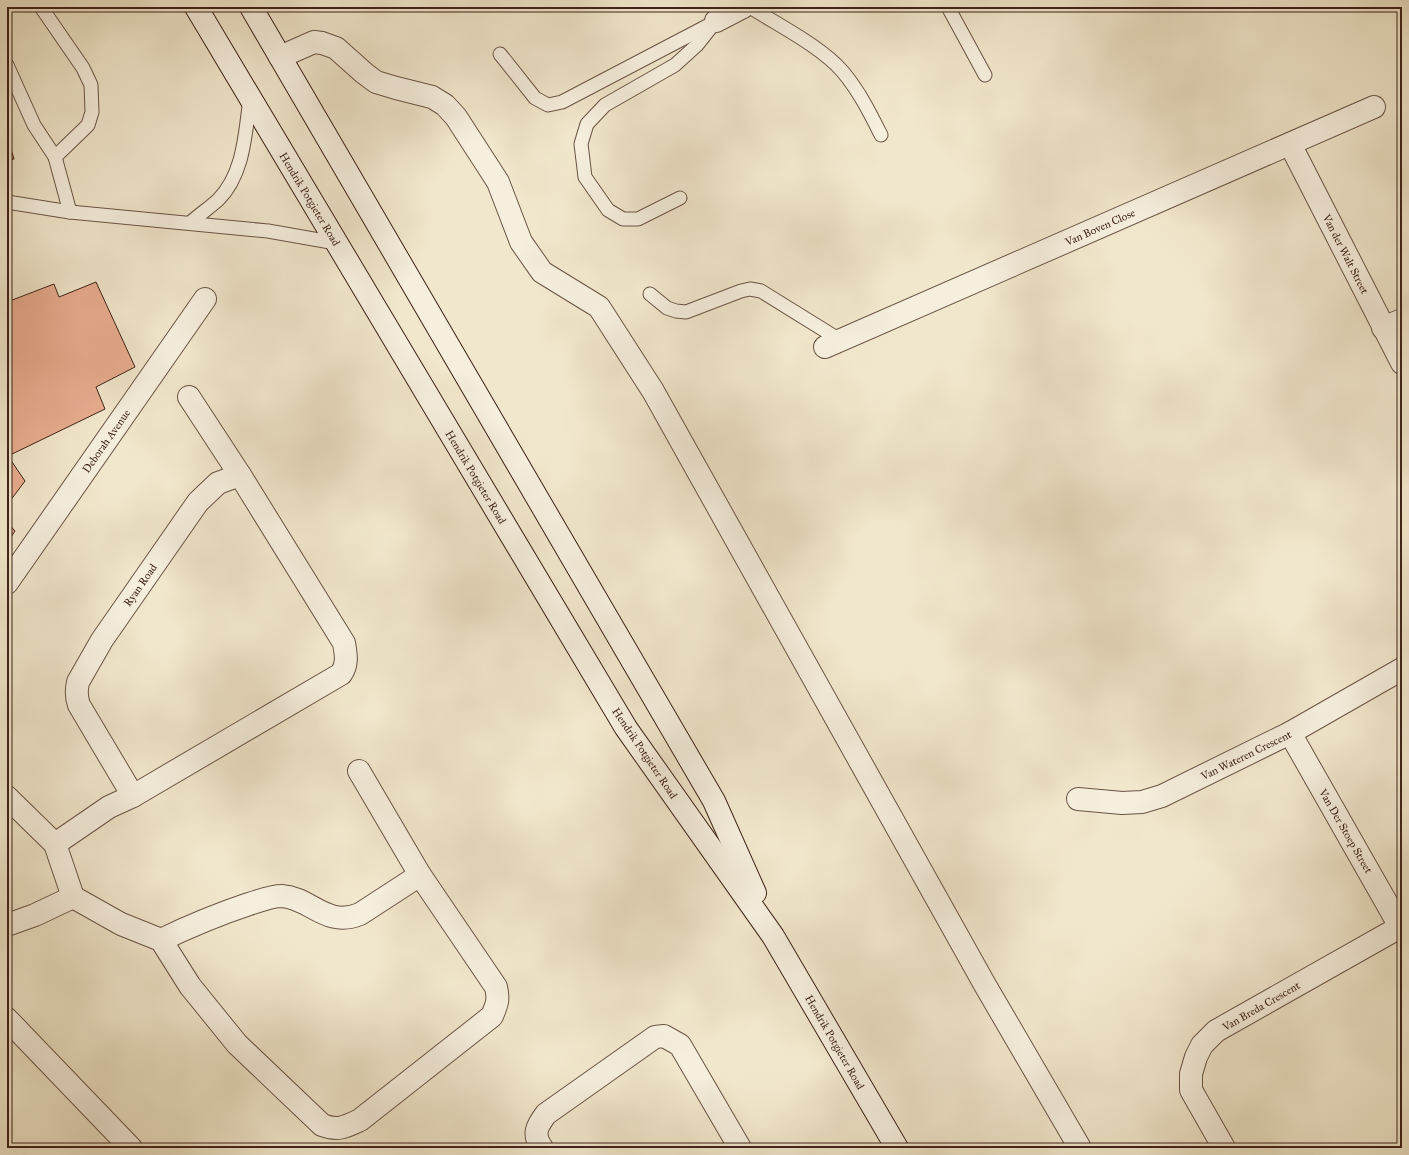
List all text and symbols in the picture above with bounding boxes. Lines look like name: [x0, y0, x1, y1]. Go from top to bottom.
street label: Hendrik Potgieter Road: [277, 150, 343, 249]
street label: Van Boven Close: [1062, 206, 1138, 249]
street label: Van der Walt Street: [1319, 211, 1371, 296]
street label: Deborah Avenue: [80, 407, 133, 476]
street label: Hendrik Potgieter Road: [443, 428, 509, 527]
street label: Ryan Road: [121, 561, 160, 609]
street label: Hendrik Potgieter Road: [609, 705, 680, 802]
street label: Van Wateren Crescent: [1198, 728, 1294, 783]
street label: Van Der Stoep Street: [1316, 786, 1375, 876]
street label: Van Breda Crescent: [1219, 979, 1302, 1034]
street label: Hendrik Potgieter Road: [802, 993, 867, 1092]

